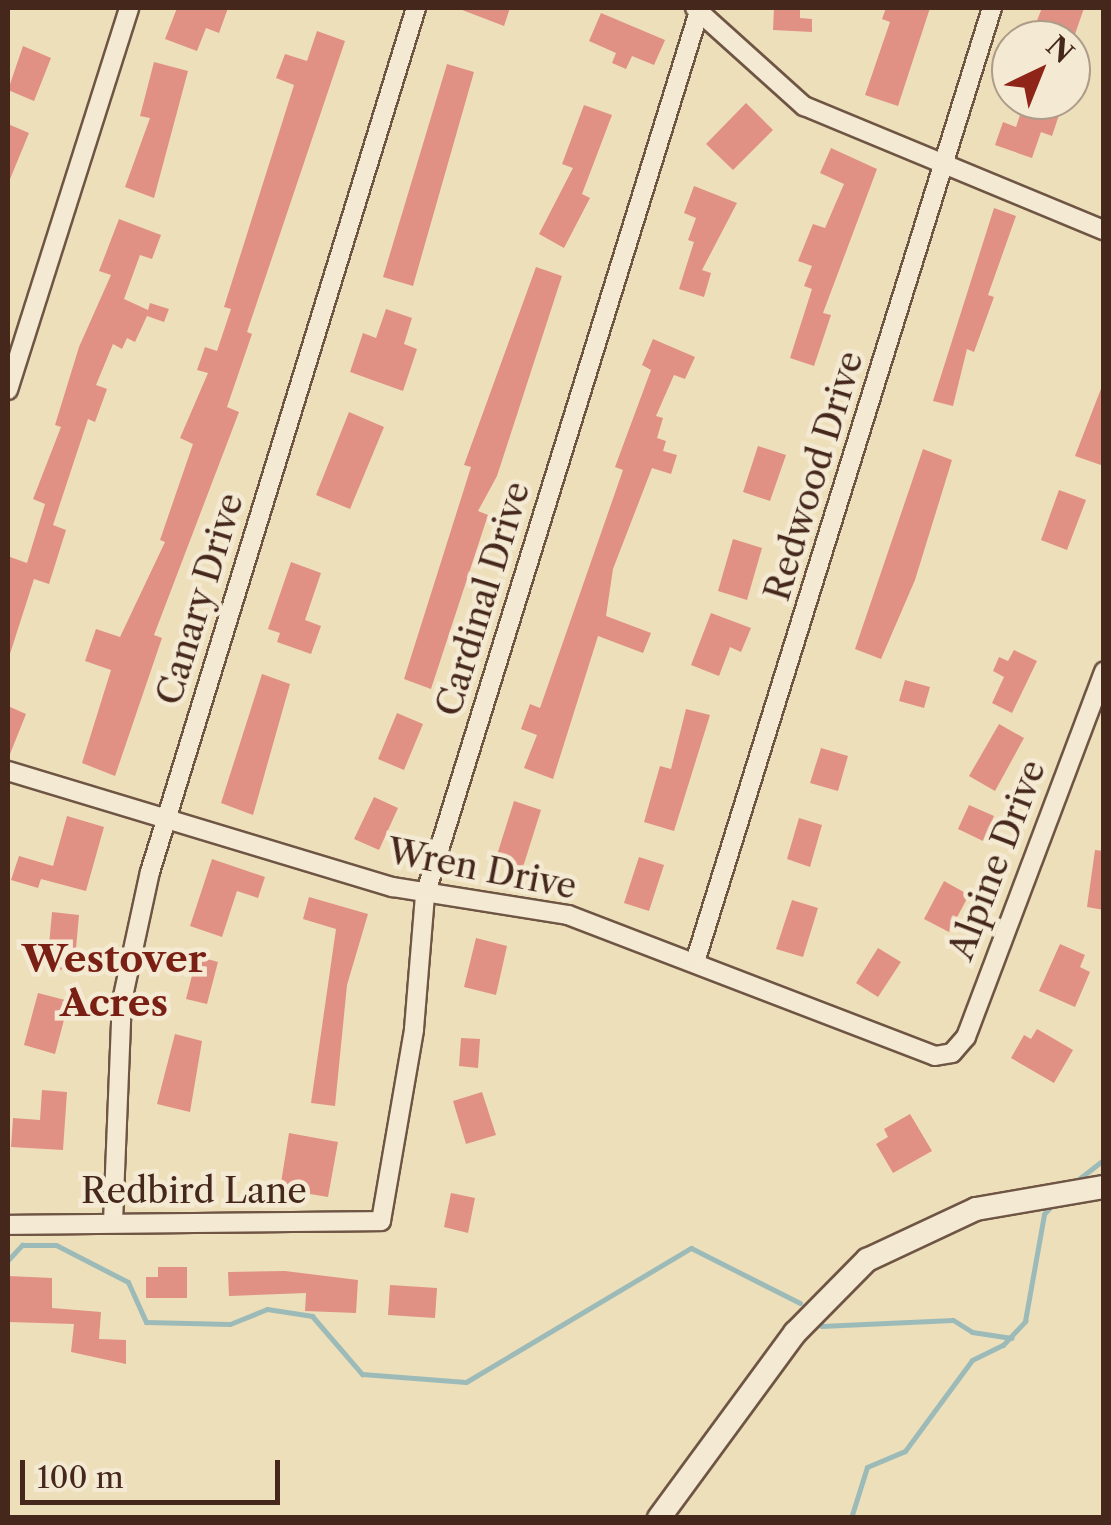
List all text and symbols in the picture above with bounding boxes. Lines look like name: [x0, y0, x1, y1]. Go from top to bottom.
north arrow: [991, 20, 1091, 120]
text: N: [1040, 29, 1081, 70]
street label: Redwood Drive: [756, 346, 872, 606]
street label: Cardinal Drive: [427, 477, 539, 721]
street label: Canary Drive: [148, 488, 252, 710]
street label: Alpine Drive: [940, 754, 1054, 966]
street label: Wren Drive: [384, 830, 580, 908]
district label: Westover Acres: [22, 936, 206, 1026]
street label: Redbird Lane: [81, 1170, 307, 1212]
scale bar: [25, 1440, 285, 1502]
text: 100 m: [37, 1459, 124, 1496]

